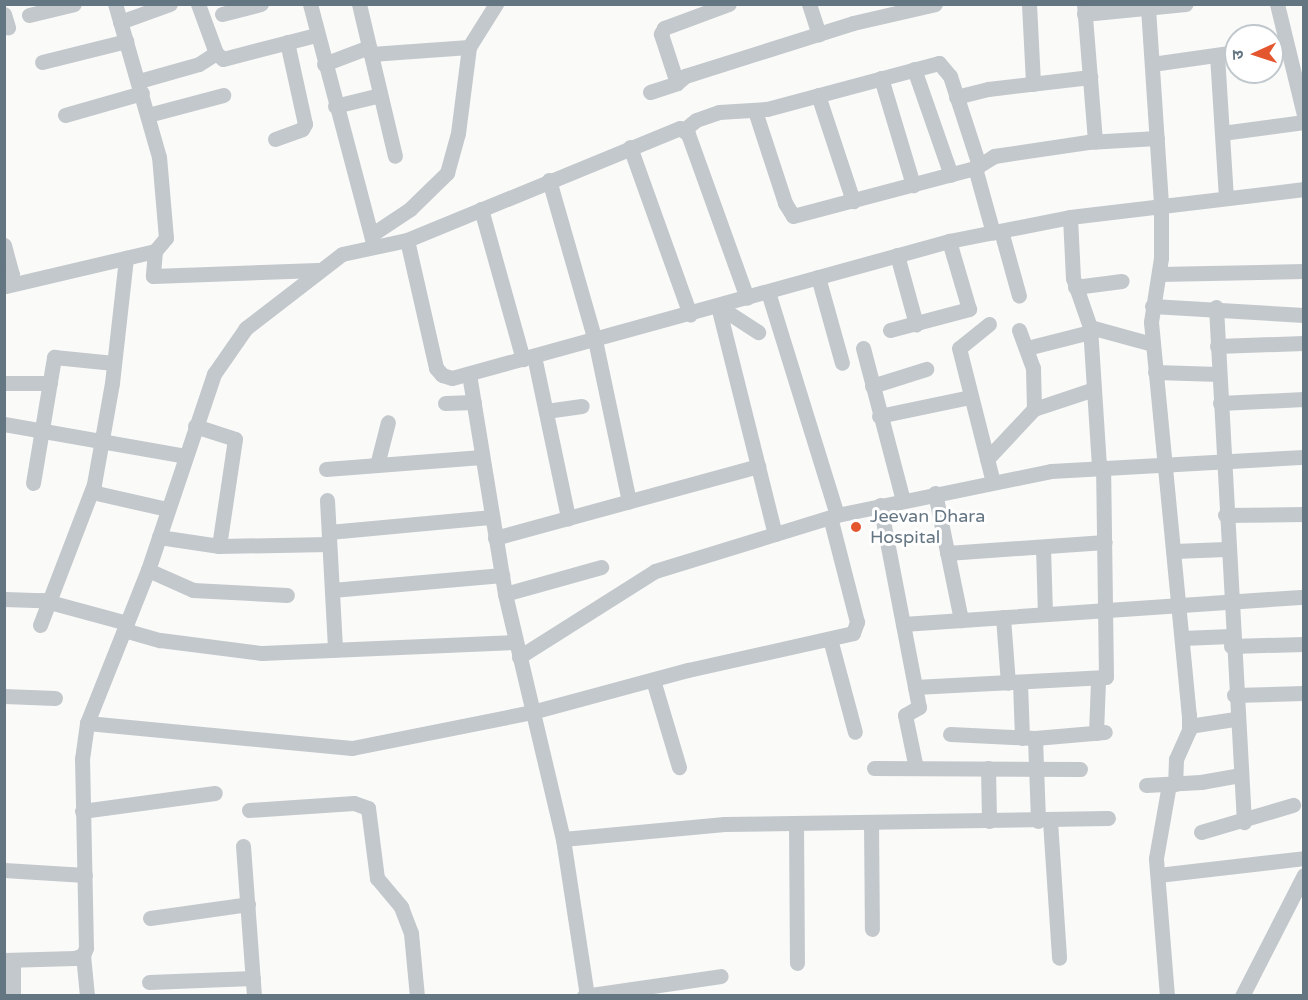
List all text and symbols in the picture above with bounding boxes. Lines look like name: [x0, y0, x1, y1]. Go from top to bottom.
north arrow: [1224, 24, 1284, 84]
text: उ: [1228, 50, 1248, 60]
place label: Jeevan Dhara Hospital: [870, 506, 985, 548]
marker: Jeevan Dhara Hospital: [847, 518, 865, 536]

